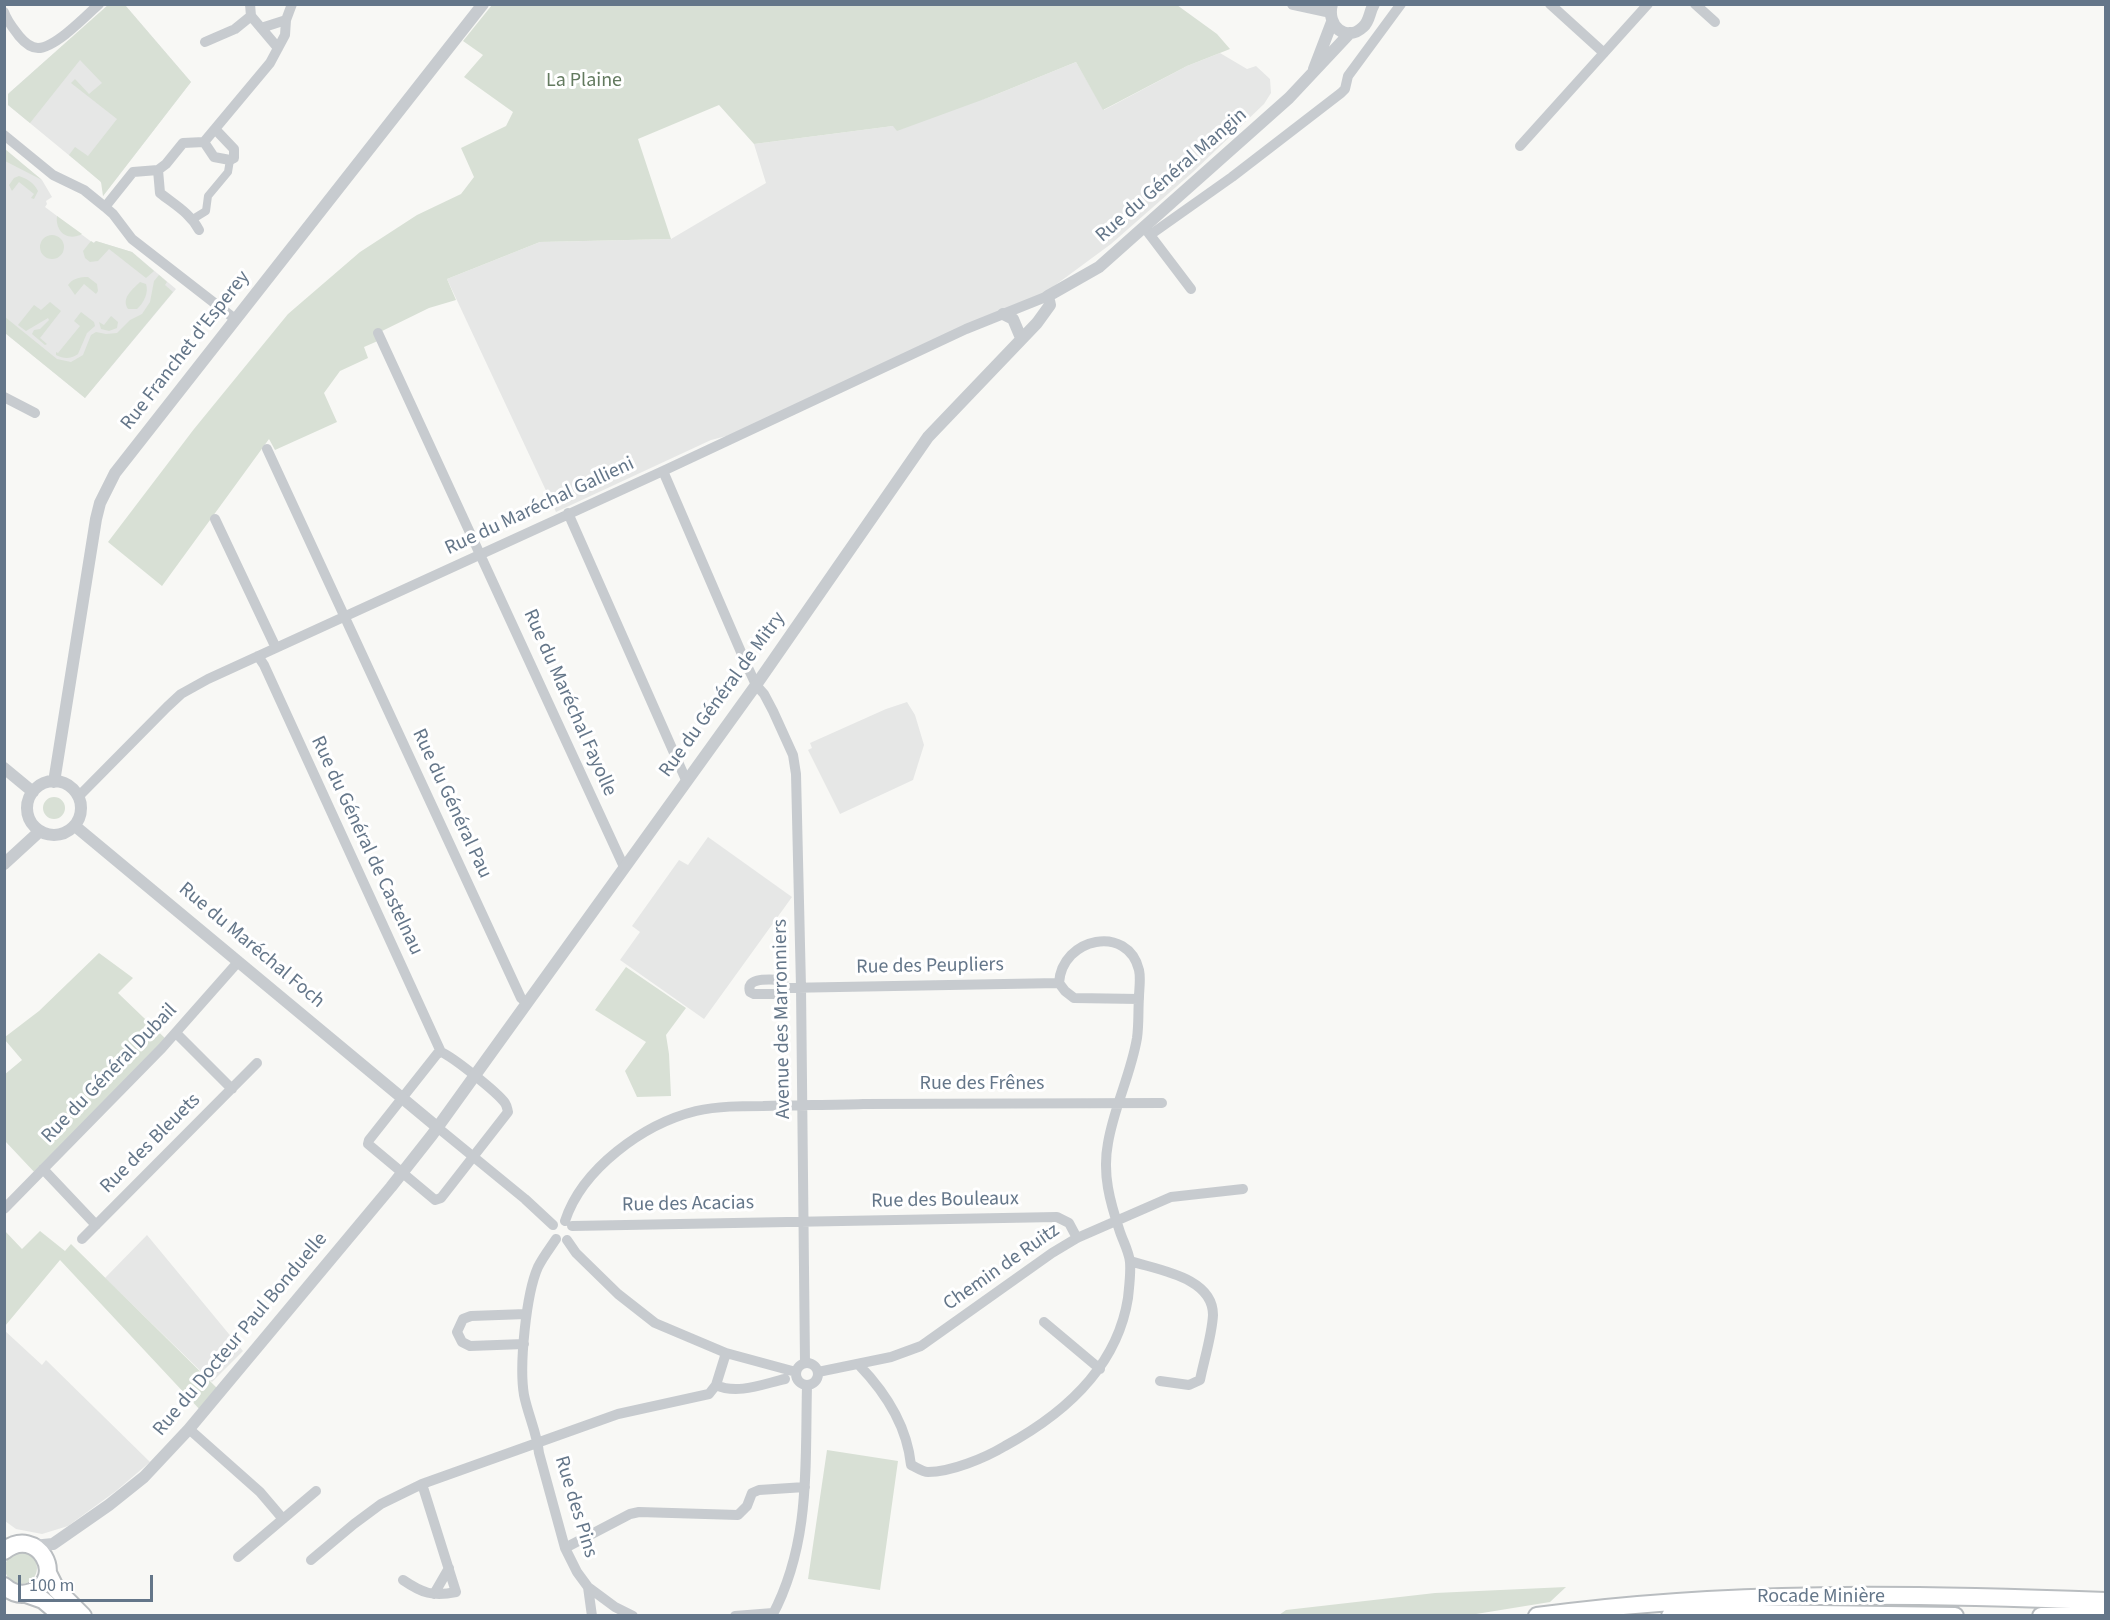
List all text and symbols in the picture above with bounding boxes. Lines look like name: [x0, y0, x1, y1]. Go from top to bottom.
park label: La Plaine: [546, 70, 622, 94]
street label: Rue du Général Mangin: [1092, 104, 1252, 248]
street label: Rue Franchet d'Esperey: [116, 266, 256, 436]
street label: Rue du Maréchal Gallieni: [442, 453, 638, 561]
street label: Rue du Maréchal Fayolle: [517, 606, 621, 800]
street label: Rue du Général de Mitry: [655, 607, 791, 783]
street label: Rue du Général Pau: [406, 725, 496, 883]
street label: Rue du Général de Castelnau: [305, 733, 427, 959]
street label: Rue du Maréchal Foch: [173, 878, 329, 1014]
street label: Avenue des Marronniers: [769, 919, 797, 1119]
street label: Rue des Peupliers: [856, 954, 1004, 980]
street label: Rue du Général Dubail: [37, 999, 183, 1149]
street label: Rue des Frênes: [920, 1073, 1044, 1097]
street label: Rue des Bleuets: [96, 1089, 206, 1199]
street label: Rue des Bouleaux: [871, 1188, 1019, 1214]
street label: Rue des Acacias: [622, 1192, 754, 1218]
street label: Chemin de Ruitz: [939, 1219, 1065, 1317]
street label: Rue du Docteur Paul Bonduelle: [149, 1228, 333, 1442]
street label: Rue des Pins: [548, 1453, 602, 1561]
scale bar: [21, 1563, 156, 1601]
text: 100 m: [29, 1573, 74, 1598]
street label: Rocade Minière: [1757, 1586, 1885, 1610]

